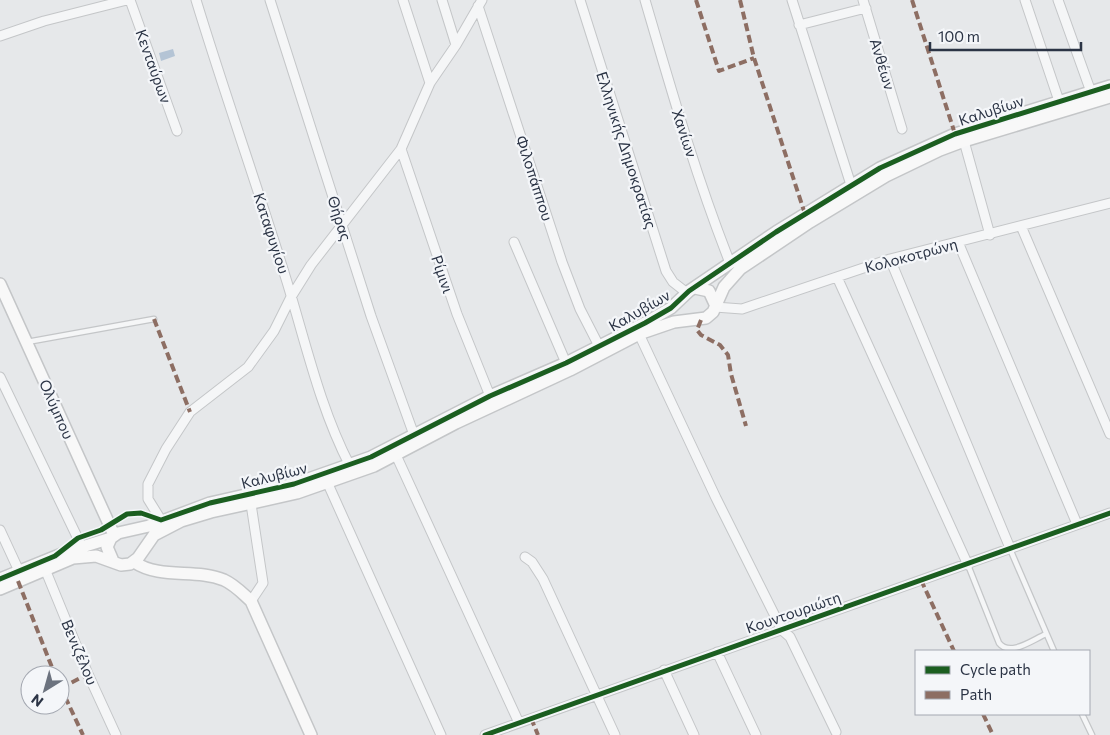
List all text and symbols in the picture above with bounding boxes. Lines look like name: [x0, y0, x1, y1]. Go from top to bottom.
scale bar: [930, 20, 1081, 52]
street label: Κενταύρων: [132, 27, 176, 106]
text: 100 m: [938, 27, 980, 45]
street label: Ανθέων: [867, 36, 899, 92]
street label: Ελληνικής Δημοκρατίας: [593, 69, 661, 231]
street label: Καλυβίων: [956, 91, 1026, 129]
street label: Χανίων: [669, 107, 701, 160]
street label: Φιλοπάππου: [513, 133, 557, 223]
street label: Καταφυγίου: [251, 190, 293, 276]
street label: Θήρας: [324, 193, 356, 243]
street label: Κολοκοτρώνη: [863, 234, 959, 276]
street label: Ρίμινι: [428, 253, 458, 296]
street label: Καλυβίων: [605, 285, 673, 335]
street label: Ολύμπου: [36, 376, 78, 442]
street label: Καλυβίων: [239, 458, 309, 492]
street label: Κουντουριώτη: [743, 587, 843, 637]
street label: Βενιζέλου: [58, 617, 102, 687]
legend: [915, 650, 1090, 715]
text: Cycle path: [960, 660, 1031, 678]
north arrow: [20, 665, 70, 715]
text: Path: [960, 685, 992, 703]
text: N: [28, 691, 46, 711]

